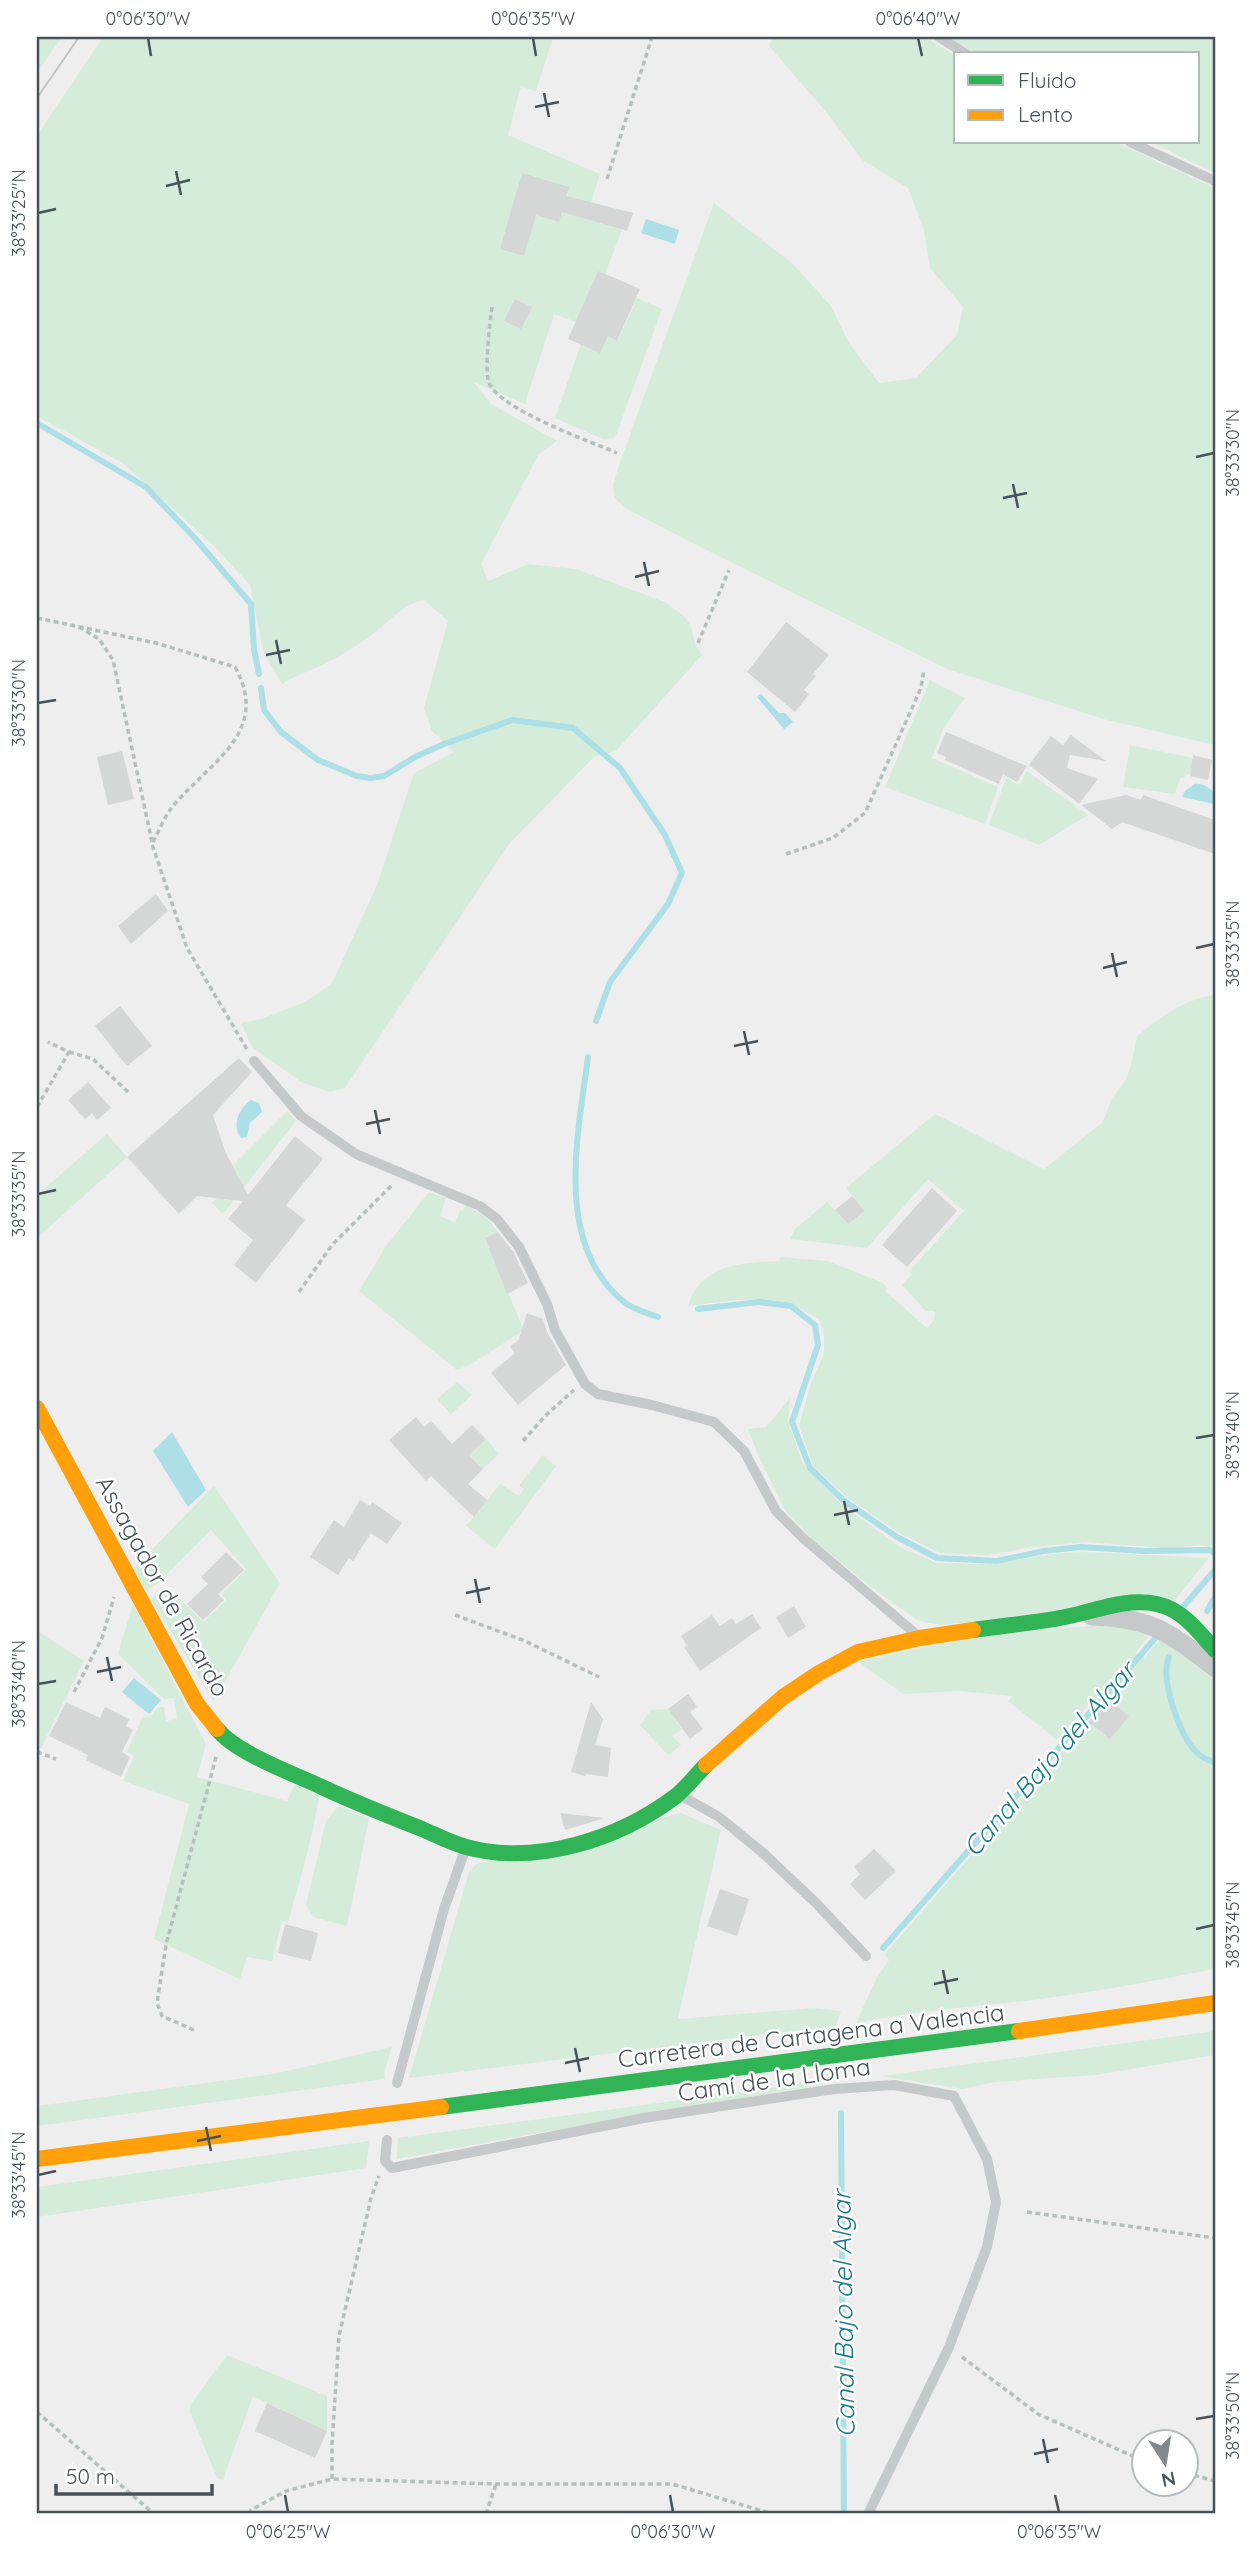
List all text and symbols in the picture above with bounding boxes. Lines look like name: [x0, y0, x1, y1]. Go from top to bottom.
text: 0°06'30"W: [106, 7, 190, 30]
text: 0°06'35"W: [491, 7, 575, 30]
text: 0°06'40"W: [875, 7, 961, 30]
legend: [954, 52, 1200, 144]
text: Fluido: [1018, 67, 1076, 93]
text: Lento: [1018, 101, 1073, 127]
text: 38°33'25"N: [7, 169, 30, 257]
text: 38°33'30"N: [1221, 409, 1244, 497]
text: 38°33'30"N: [7, 659, 30, 747]
text: 38°33'35"N: [1221, 901, 1244, 987]
text: 38°33'35"N: [7, 1151, 30, 1237]
text: 38°33'40"N: [1221, 1391, 1244, 1479]
street label: Assagador de Ricardo: [90, 1470, 236, 1702]
text: 38°33'40"N: [7, 1640, 30, 1728]
water label: Canal Bajo del Algar: [956, 1653, 1144, 1863]
text: 38°33'45"N: [1221, 1882, 1244, 1968]
street label: Carretera de Cartagena a Valencia: [616, 1996, 1006, 2074]
street label: Camí de la Lloma: [676, 2051, 872, 2107]
text: 38°33'45"N: [7, 2132, 30, 2218]
water label: Canal Bajo del Algar: [824, 2187, 862, 2438]
text: 38°33'50"N: [1221, 2372, 1244, 2460]
north arrow: [1130, 2428, 1200, 2498]
scale bar: [56, 2453, 212, 2497]
text: 50 m: [66, 2463, 115, 2489]
text: N: [1159, 2466, 1178, 2493]
text: 0°06'25"W: [246, 2520, 330, 2543]
text: 0°06'30"W: [631, 2520, 715, 2543]
text: 0°06'35"W: [1017, 2520, 1101, 2543]

